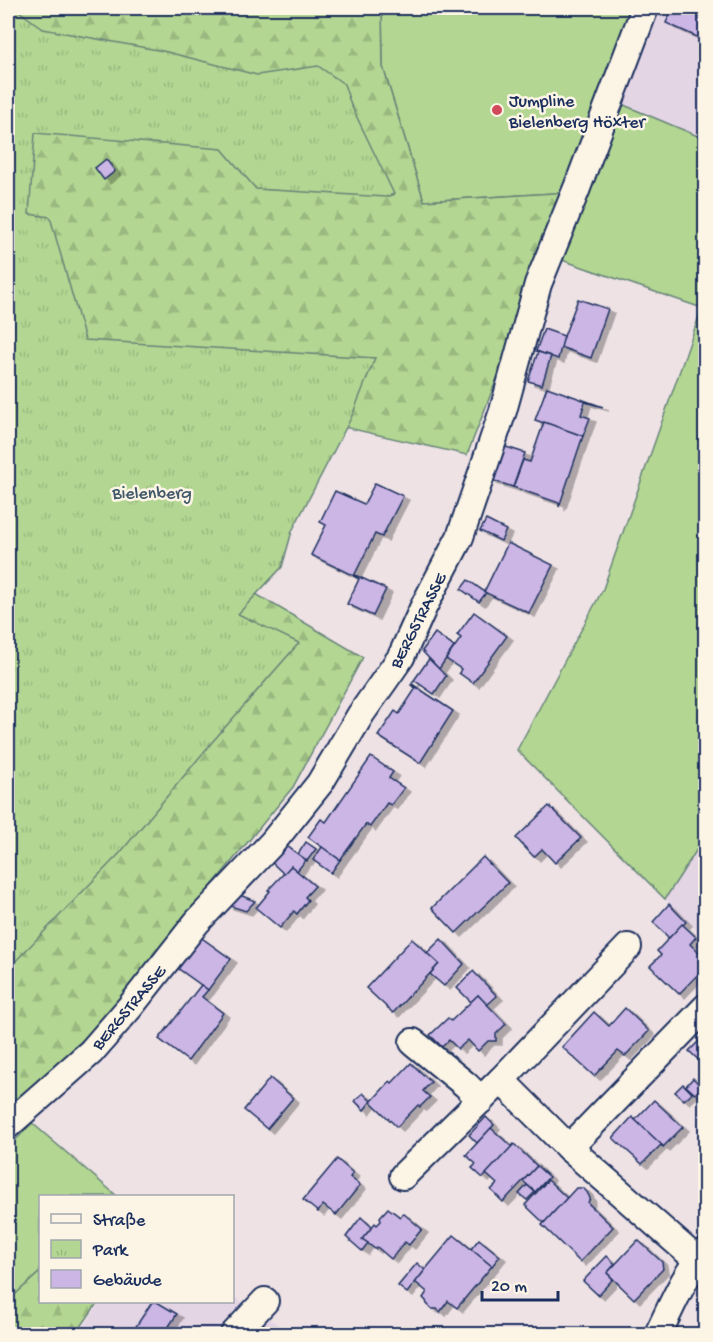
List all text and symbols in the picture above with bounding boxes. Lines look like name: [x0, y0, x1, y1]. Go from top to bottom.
place label: Jumpline Bielenberg Höxter: [508, 92, 647, 134]
marker: Jumpline Bielenberg Höxter: [490, 103, 504, 117]
park label: Bielenberg: [111, 484, 192, 505]
street label: BERGSTRASSE: [386, 569, 453, 673]
street label: BERGSTRASSE: [88, 961, 172, 1056]
legend: [39, 1195, 234, 1303]
text: Straße: [93, 1211, 146, 1232]
text: Park: [92, 1241, 129, 1262]
scale bar: [482, 1264, 558, 1302]
text: Gebäude: [93, 1271, 162, 1292]
text: 20 m: [491, 1277, 527, 1298]

